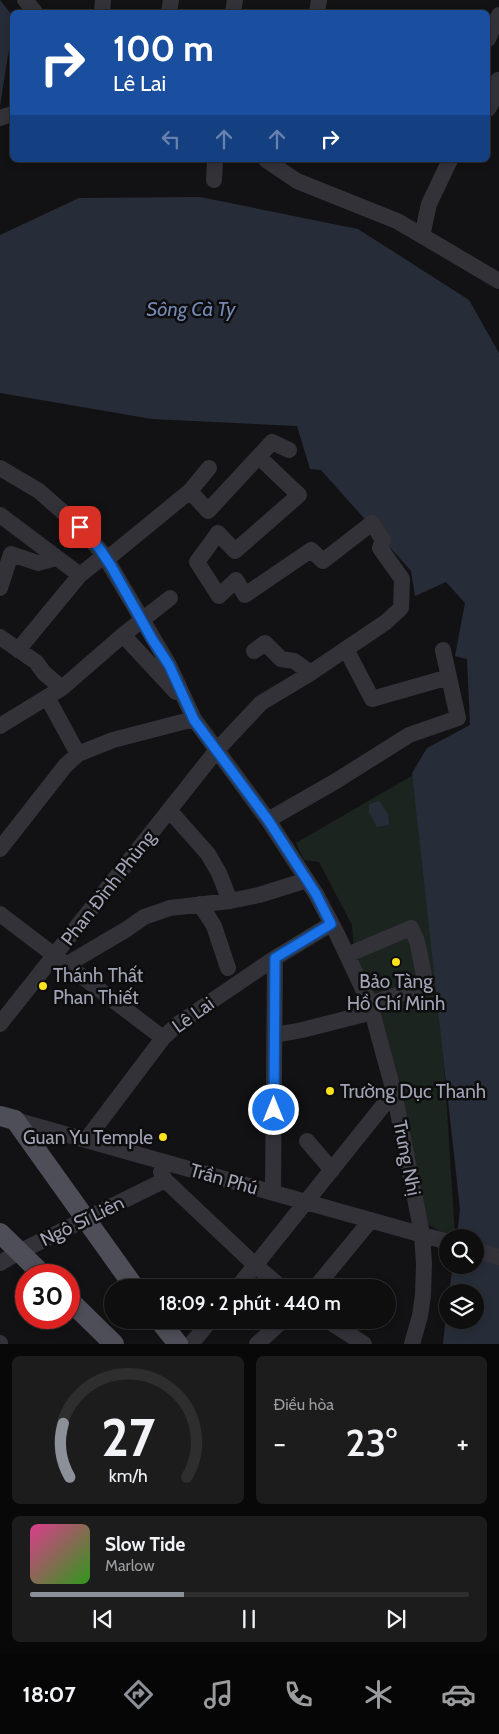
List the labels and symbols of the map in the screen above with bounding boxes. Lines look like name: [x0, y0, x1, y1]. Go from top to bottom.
water label: Sông Cà Ty: [147, 297, 236, 321]
pin: [59, 506, 101, 548]
street label: Phan Đình Phùng: [56, 826, 160, 950]
marker: Bảo Tàng Hồ Chí Minh: [390, 956, 402, 968]
place label: Thánh Thất Phan Thiết: [53, 964, 144, 1009]
place label: Bảo Tàng Hồ Chí Minh: [347, 970, 445, 1015]
marker: Thánh Thất Phan Thiết: [37, 980, 49, 992]
street label: Lê Lai: [168, 992, 218, 1038]
place label: Trường Dục Thanh: [340, 1080, 486, 1103]
position arrow: [247, 1083, 299, 1135]
marker: Trường Dục Thanh: [324, 1085, 336, 1097]
street label: Trưng Nhị: [388, 1118, 426, 1198]
place label: Guan Yu Temple: [23, 1126, 153, 1149]
marker: Guan Yu Temple: [157, 1131, 169, 1143]
street label: Trần Phú: [187, 1158, 261, 1200]
street label: Ngô Sĩ Liên: [36, 1191, 128, 1251]
speed limit sign: 30: [15, 1264, 80, 1329]

